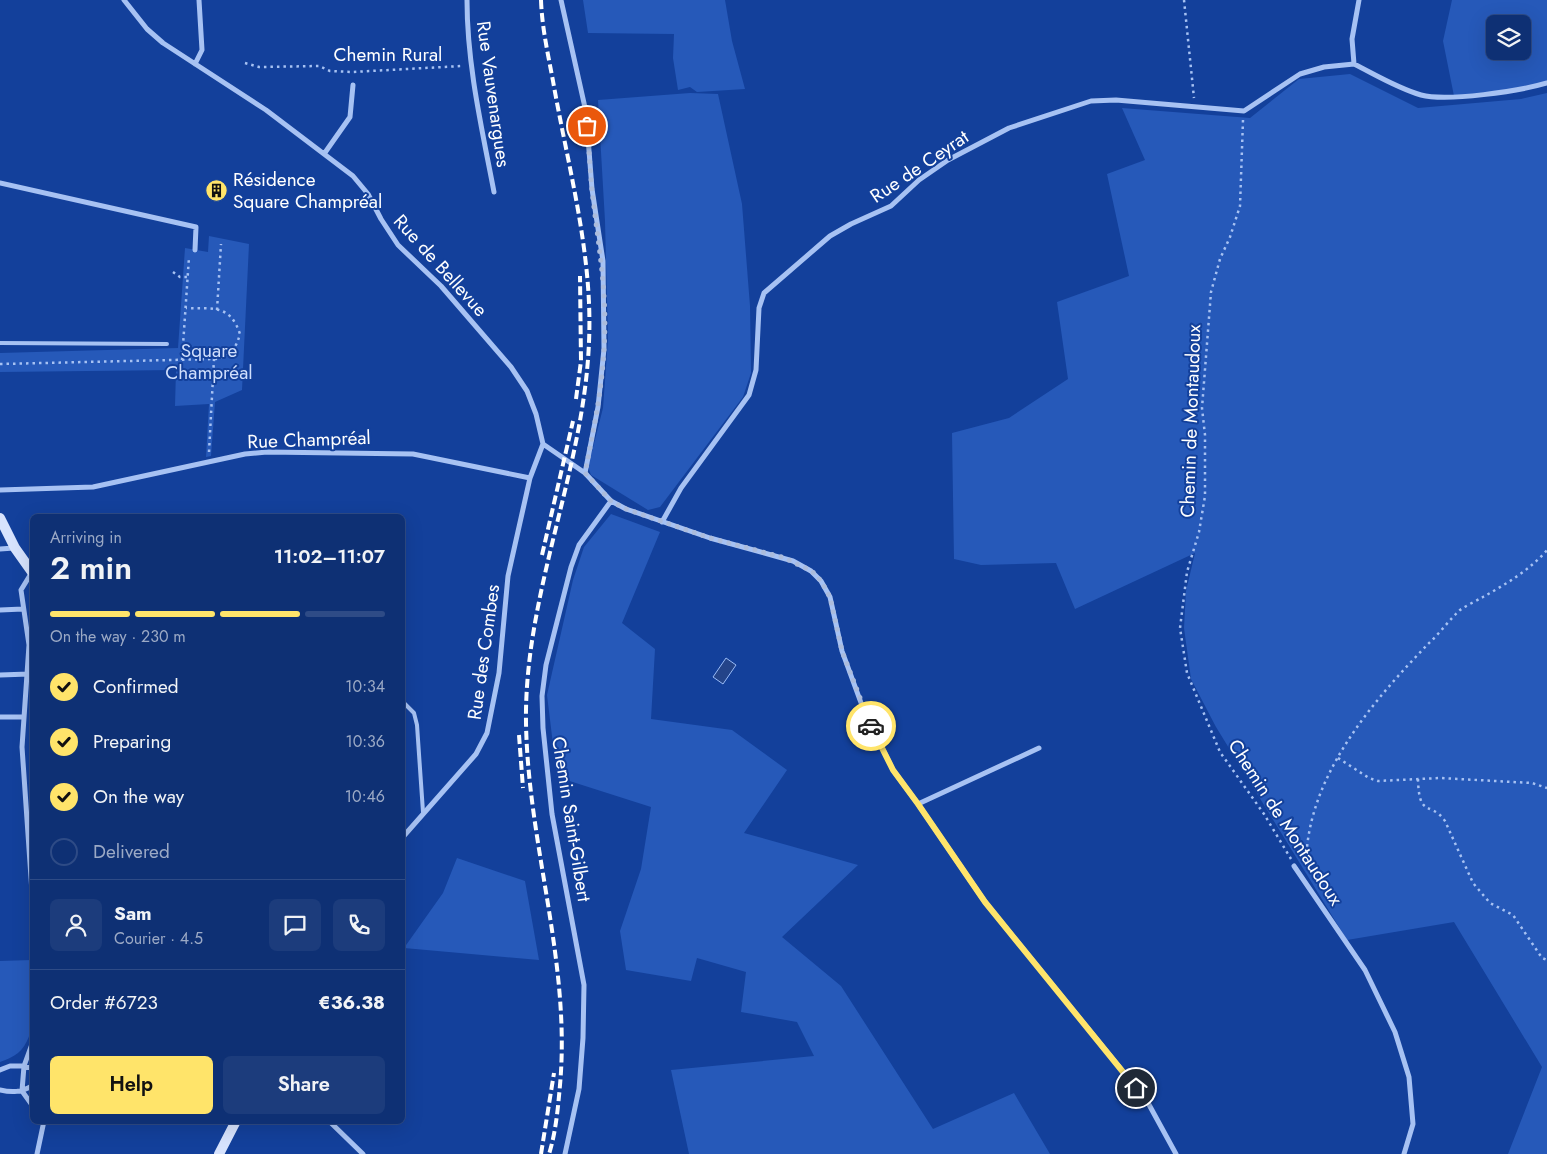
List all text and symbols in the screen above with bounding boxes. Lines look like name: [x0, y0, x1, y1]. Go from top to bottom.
map controls: [1486, 15, 1531, 60]
button: layers: [1486, 15, 1531, 60]
street label: Rue Vauvenargues: [470, 19, 517, 169]
street label: Chemin Rural: [334, 41, 442, 68]
pin: [566, 105, 608, 147]
icon: bag: [573, 112, 601, 140]
street label: Rue de Ceyrat: [865, 123, 974, 209]
place label: Résidence Square Champréal: [233, 166, 382, 215]
building icon: Résidence Square Champréal: [205, 178, 229, 202]
street label: Rue de Bellevue: [387, 208, 494, 323]
street label: Chemin de Montaudoux: [1174, 324, 1207, 518]
park label: Square Champréal: [165, 337, 253, 386]
street label: Rue Champréal: [247, 424, 371, 455]
text: Arriving in: [50, 526, 122, 549]
text: 11:02–11:07: [274, 543, 385, 570]
text: 2 min: [50, 545, 132, 591]
street label: Rue des Combes: [461, 582, 506, 722]
text: On the way · 230 m: [50, 625, 186, 648]
icon: check: [50, 673, 78, 701]
text: Confirmed: [93, 673, 179, 700]
text: 10:34: [345, 675, 385, 698]
courier: [846, 701, 896, 751]
icon: car: [857, 712, 885, 740]
icon: check: [50, 728, 78, 756]
text: Preparing: [93, 728, 171, 755]
text: 10:36: [345, 730, 385, 753]
street label: Chemin de Montaudoux: [1222, 734, 1349, 911]
street label: Chemin Saint-Gilbert: [545, 735, 598, 904]
icon: check: [50, 783, 78, 811]
text: On the way: [93, 783, 184, 810]
text: 10:46: [345, 785, 385, 808]
text: Delivered: [93, 838, 170, 865]
button: person: [50, 899, 102, 951]
button: chat: [269, 899, 321, 951]
button: phone: [333, 899, 385, 951]
text: Sam: [114, 900, 152, 927]
text: Courier · 4.5: [114, 927, 203, 950]
text: Order #6723: [50, 989, 158, 1016]
text: €36.38: [318, 989, 385, 1016]
button: Help: [50, 1056, 213, 1114]
button: Share: [223, 1056, 385, 1114]
pin: [1115, 1067, 1157, 1109]
icon: home: [1122, 1074, 1150, 1102]

